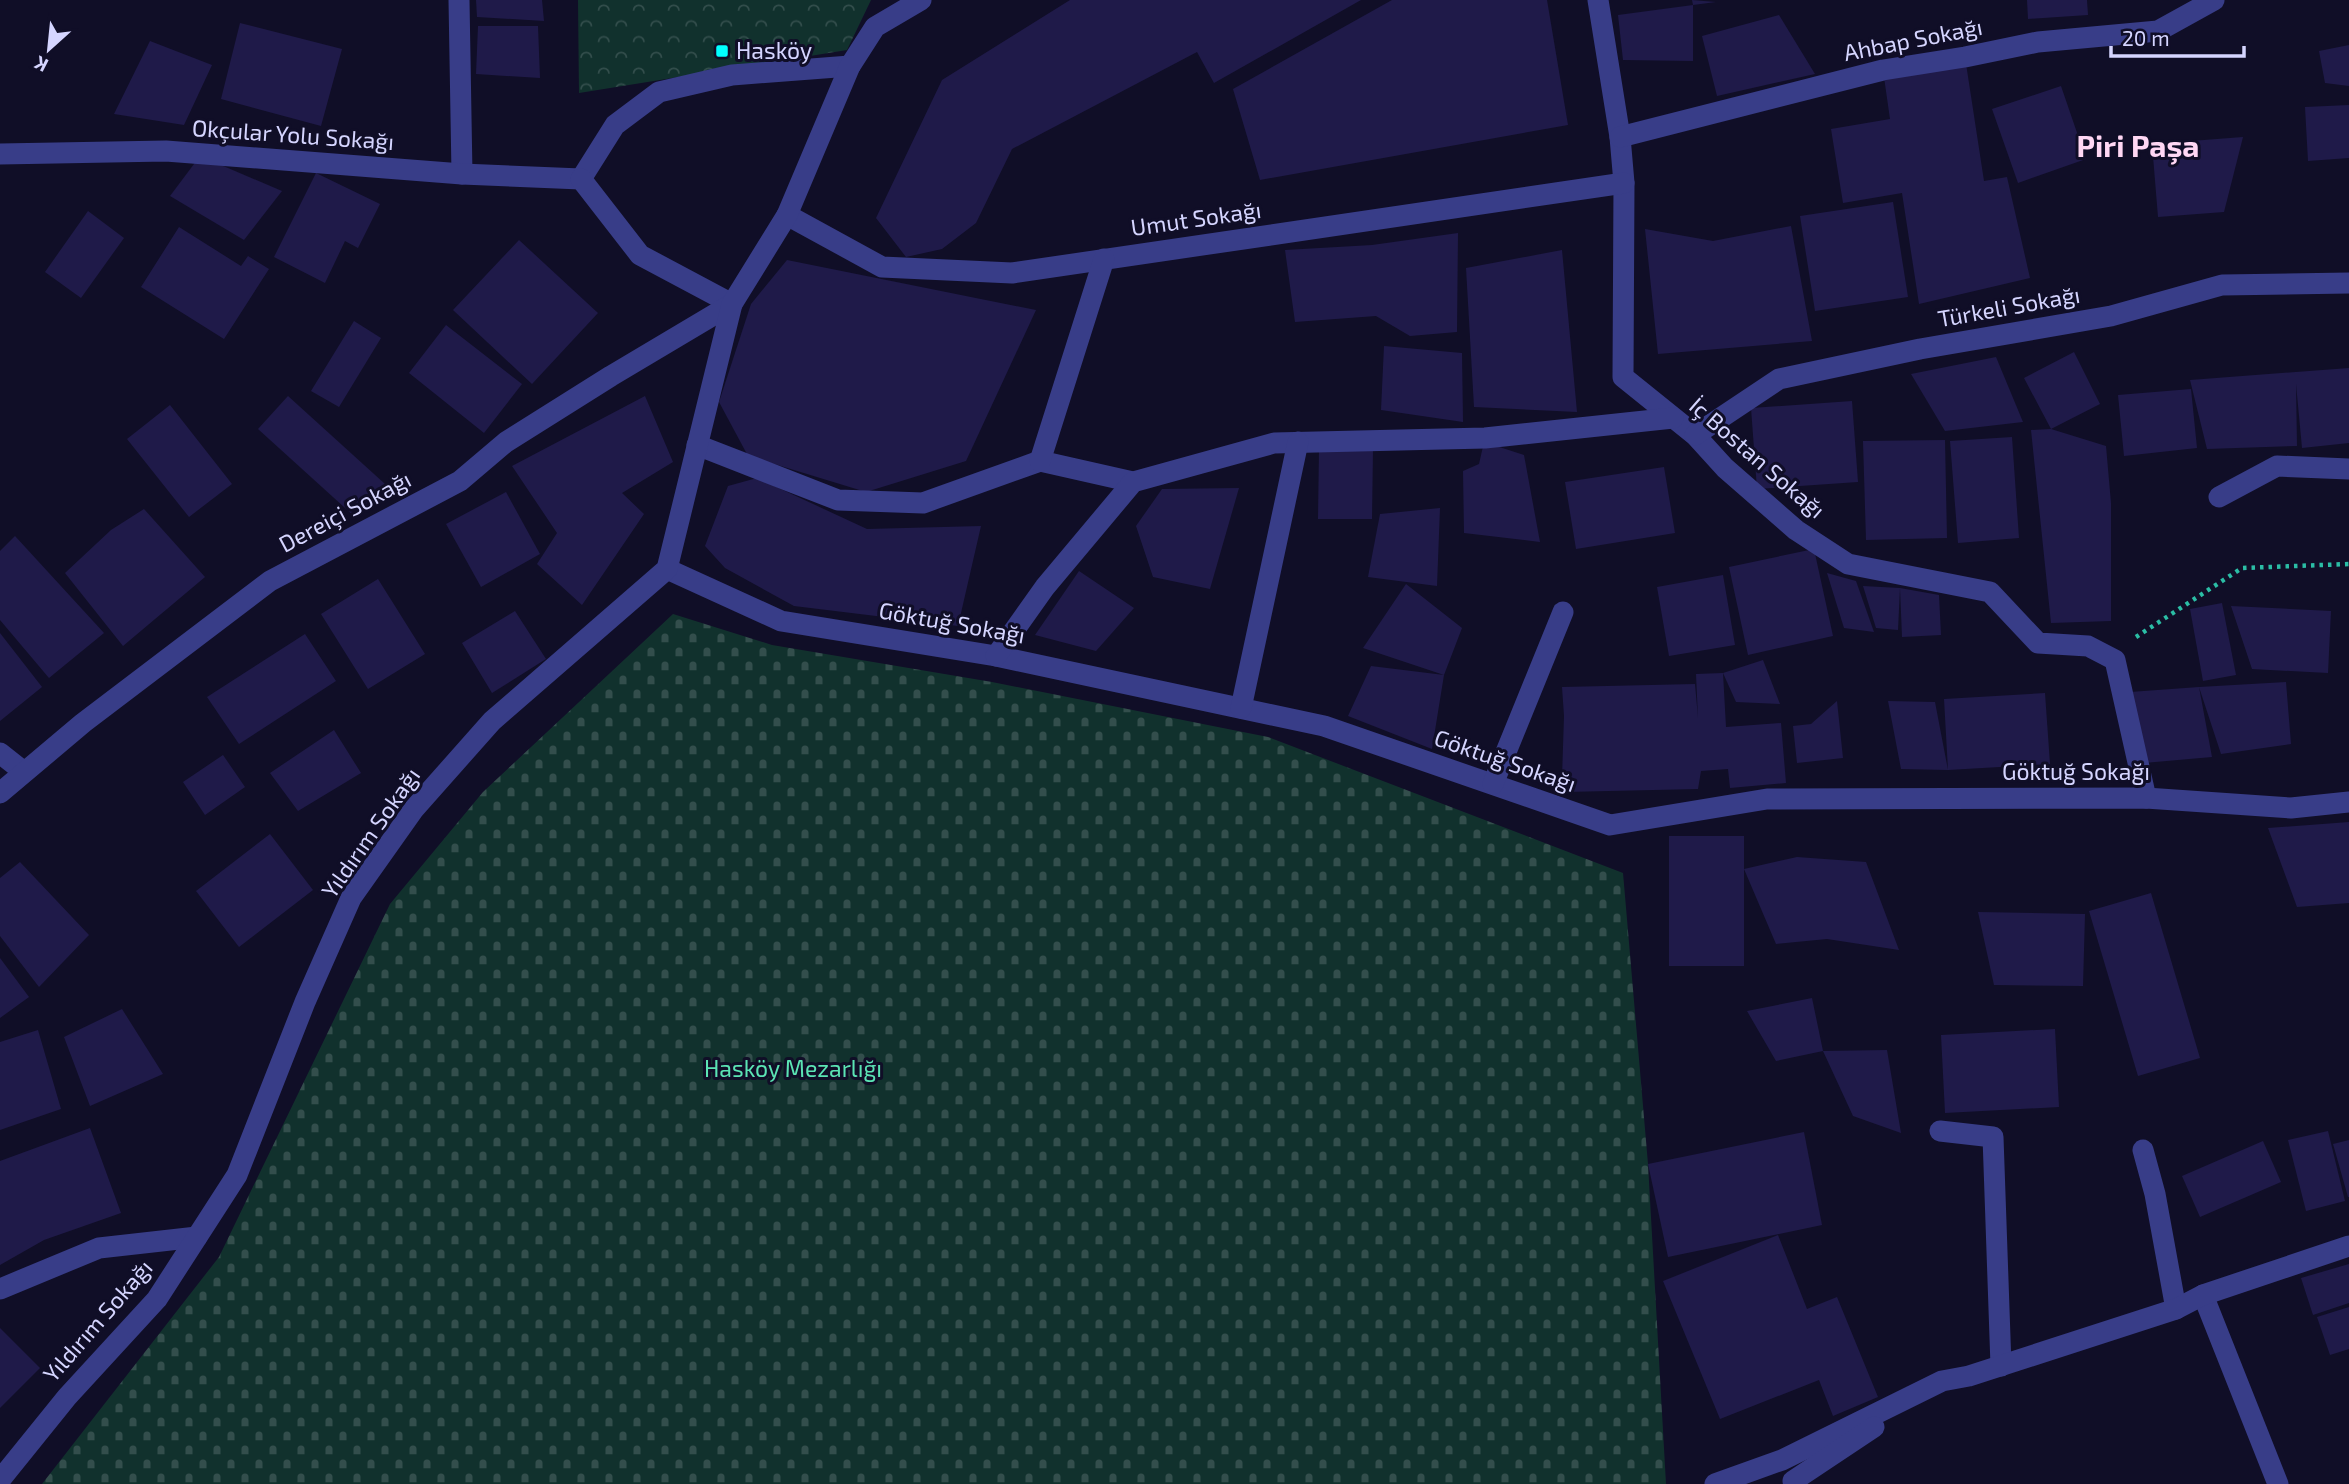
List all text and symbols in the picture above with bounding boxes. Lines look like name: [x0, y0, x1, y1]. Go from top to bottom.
street label: Ahbap Sokağı: [1841, 12, 1985, 66]
north arrow: [14, 14, 84, 84]
scale bar: [2111, 14, 2244, 58]
text: 20 m: [2122, 25, 2170, 50]
place label: Hasköy: [736, 36, 812, 64]
marker: Hasköy: [714, 43, 730, 59]
text: K: [30, 52, 52, 78]
street label: Okçular Yolu Sokağı: [191, 113, 395, 156]
district label: Piri Paşa: [2077, 127, 2199, 165]
street label: Umut Sokağı: [1129, 195, 1263, 241]
street label: Türkeli Sokağı: [1936, 280, 2082, 332]
street label: İç Bostan Sokağı: [1684, 391, 1831, 524]
street label: Dereiçi Sokağı: [274, 465, 416, 559]
street label: Göktuğ Sokağı: [877, 595, 1027, 649]
street label: Göktuğ Sokağı: [1431, 723, 1580, 797]
street label: Göktuğ Sokağı: [2002, 757, 2150, 785]
street label: Yıldırım Sokağı: [315, 762, 425, 903]
park label: Hasköy Mezarlığı: [704, 1054, 882, 1082]
street label: Yıldırım Sokağı: [37, 1254, 158, 1387]

